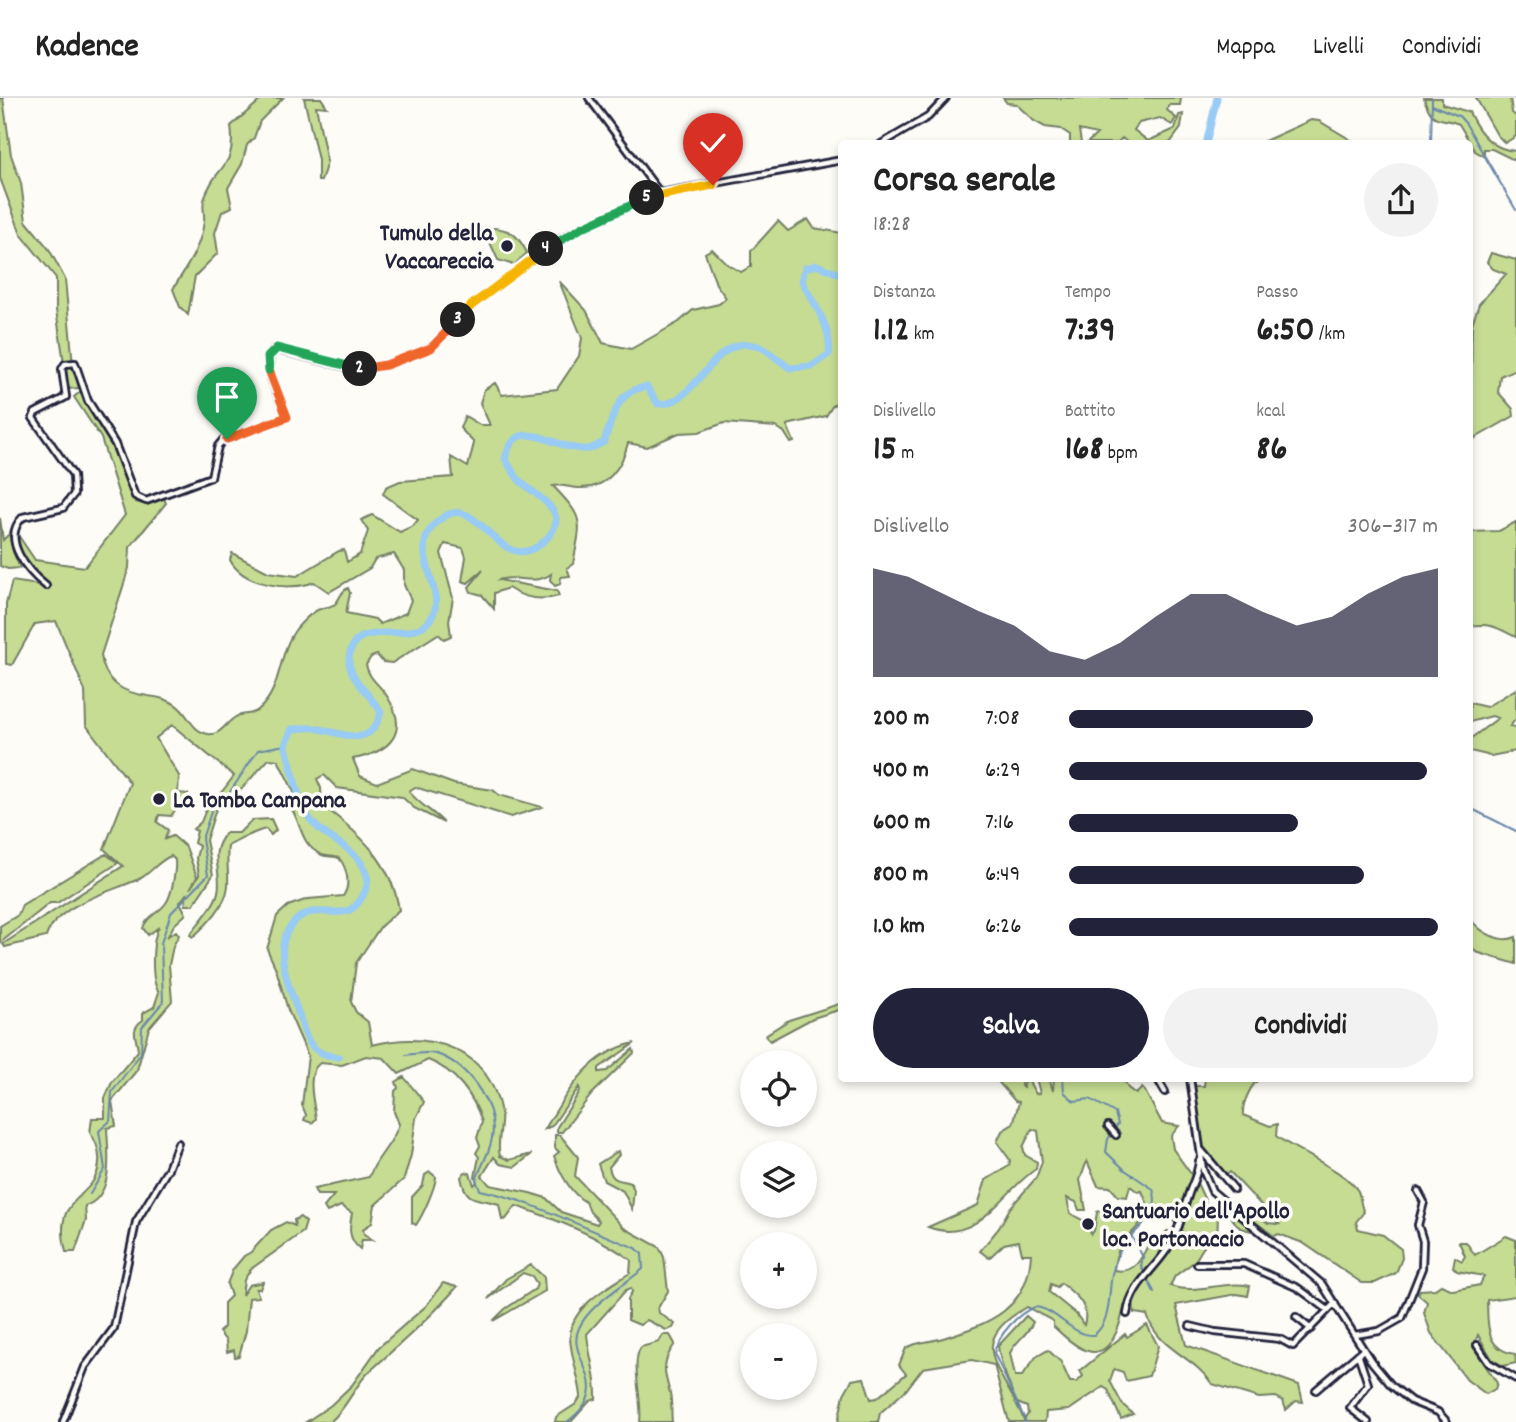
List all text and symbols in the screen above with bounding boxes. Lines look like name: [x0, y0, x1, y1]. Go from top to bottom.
text: Kadence: [35, 25, 139, 72]
text: Mappa: [1216, 31, 1275, 65]
text: Livelli: [1313, 31, 1364, 65]
text: Condividi: [1402, 31, 1481, 65]
pin: [683, 113, 743, 185]
icon: check: [694, 124, 732, 162]
text: Corsa serale: [873, 155, 1056, 210]
button: share: [1364, 163, 1438, 237]
pin: 5: [630, 180, 664, 216]
text: 5: [642, 184, 651, 211]
text: 18:28: [873, 209, 910, 242]
place label: Tumulo della Vaccareccia: [380, 218, 494, 280]
pin: 4: [528, 232, 564, 266]
text: 4: [542, 235, 549, 262]
marker: Tumulo della Vaccareccia: [499, 238, 515, 254]
text: Distanza: [873, 280, 935, 307]
text: Tempo: [1065, 280, 1111, 307]
text: Passo: [1256, 280, 1298, 307]
pin: 3: [440, 302, 476, 338]
text: 3: [453, 306, 462, 333]
text: 1.12: [873, 307, 909, 357]
text: 7:39: [1065, 307, 1115, 357]
text: 6:50: [1256, 307, 1315, 357]
text: km: [909, 322, 935, 349]
text: /km: [1315, 322, 1345, 349]
pin: 2: [342, 352, 378, 386]
text: 2: [355, 355, 364, 382]
pin: [197, 367, 257, 439]
icon: arrive: [208, 378, 246, 416]
text: Dislivello: [873, 399, 936, 426]
text: Battito: [1065, 399, 1116, 426]
text: kcal: [1256, 399, 1285, 426]
text: 15: [873, 426, 897, 476]
text: 168: [1065, 426, 1104, 476]
text: 86: [1256, 426, 1288, 476]
text: m: [897, 441, 914, 468]
text: bpm: [1104, 441, 1138, 468]
text: Dislivello: [873, 511, 949, 544]
text: 306–317 m: [1347, 511, 1438, 544]
text: 200 m: [873, 703, 929, 736]
text: 7:08: [985, 703, 1019, 736]
text: 400 m: [873, 755, 929, 788]
text: 6:29: [985, 755, 1021, 788]
place label: La Tomba Campana: [173, 785, 346, 819]
marker: La Tomba Campana: [151, 791, 167, 807]
text: 600 m: [873, 807, 930, 840]
text: 7:16: [985, 807, 1014, 840]
text: 800 m: [873, 859, 928, 892]
text: 6:49: [985, 859, 1020, 892]
text: 1.0 km: [873, 911, 925, 944]
text: 6:26: [985, 911, 1021, 944]
button: Salva: [873, 988, 1149, 1068]
button: Condividi: [1163, 988, 1438, 1068]
map controls: [740, 1050, 817, 1400]
button: locate: [740, 1050, 817, 1127]
button: layers: [740, 1141, 817, 1218]
place label: Santuario dell'Apollo loc. Portonaccio: [1102, 1196, 1290, 1258]
marker: Santuario dell'Apollo loc. Portonaccio: [1080, 1216, 1096, 1232]
button: +: [740, 1232, 817, 1309]
button: −: [740, 1323, 817, 1400]

